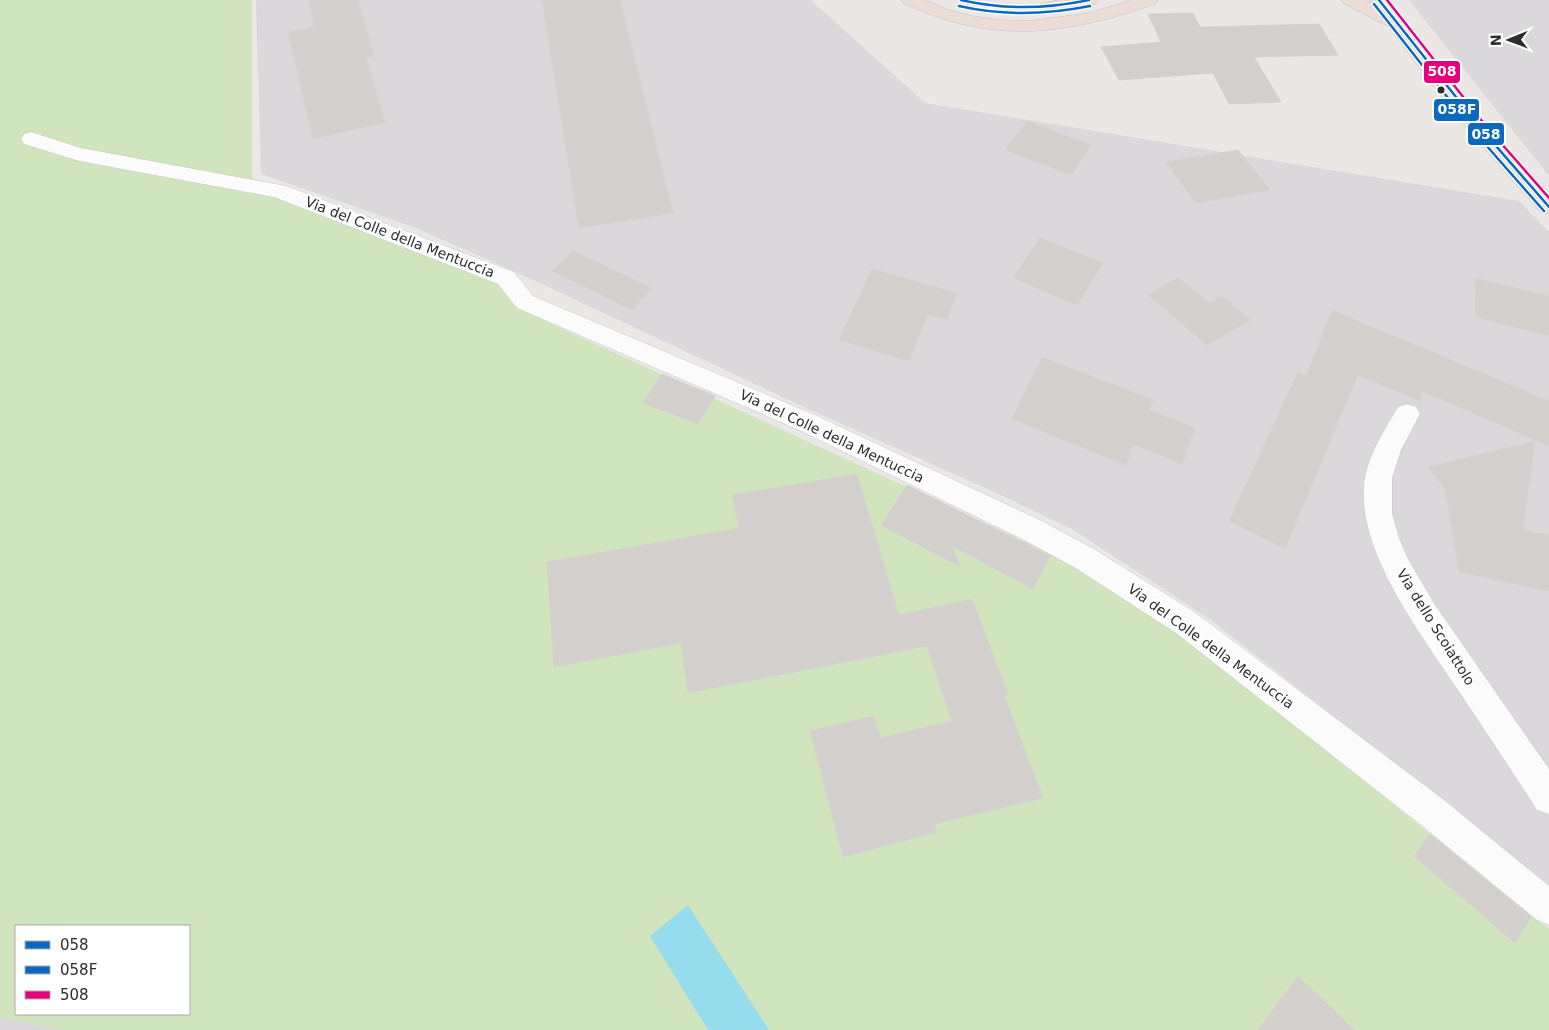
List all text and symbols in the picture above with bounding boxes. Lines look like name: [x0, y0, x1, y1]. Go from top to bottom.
north arrow: [1484, 15, 1534, 65]
text: N: [1488, 34, 1504, 46]
line badge: 508: [1423, 60, 1461, 84]
text: 508: [1427, 63, 1457, 79]
unlabelled marker: [1436, 85, 1446, 95]
line badge: 058F: [1433, 98, 1480, 122]
text: 058F: [1438, 101, 1476, 117]
line badge: 058: [1467, 122, 1505, 146]
text: 058: [1471, 126, 1501, 142]
street label: Via del Colle della Mentuccia: [303, 193, 497, 281]
street label: Via del Colle della Mentuccia: [737, 386, 927, 486]
street label: Via dello Scoiattolo: [1394, 566, 1478, 688]
street label: Via del Colle della Mentuccia: [1125, 580, 1297, 712]
legend: [15, 925, 190, 1015]
text: 058: [60, 936, 89, 954]
text: 058F: [60, 961, 97, 979]
text: 508: [60, 986, 89, 1004]

